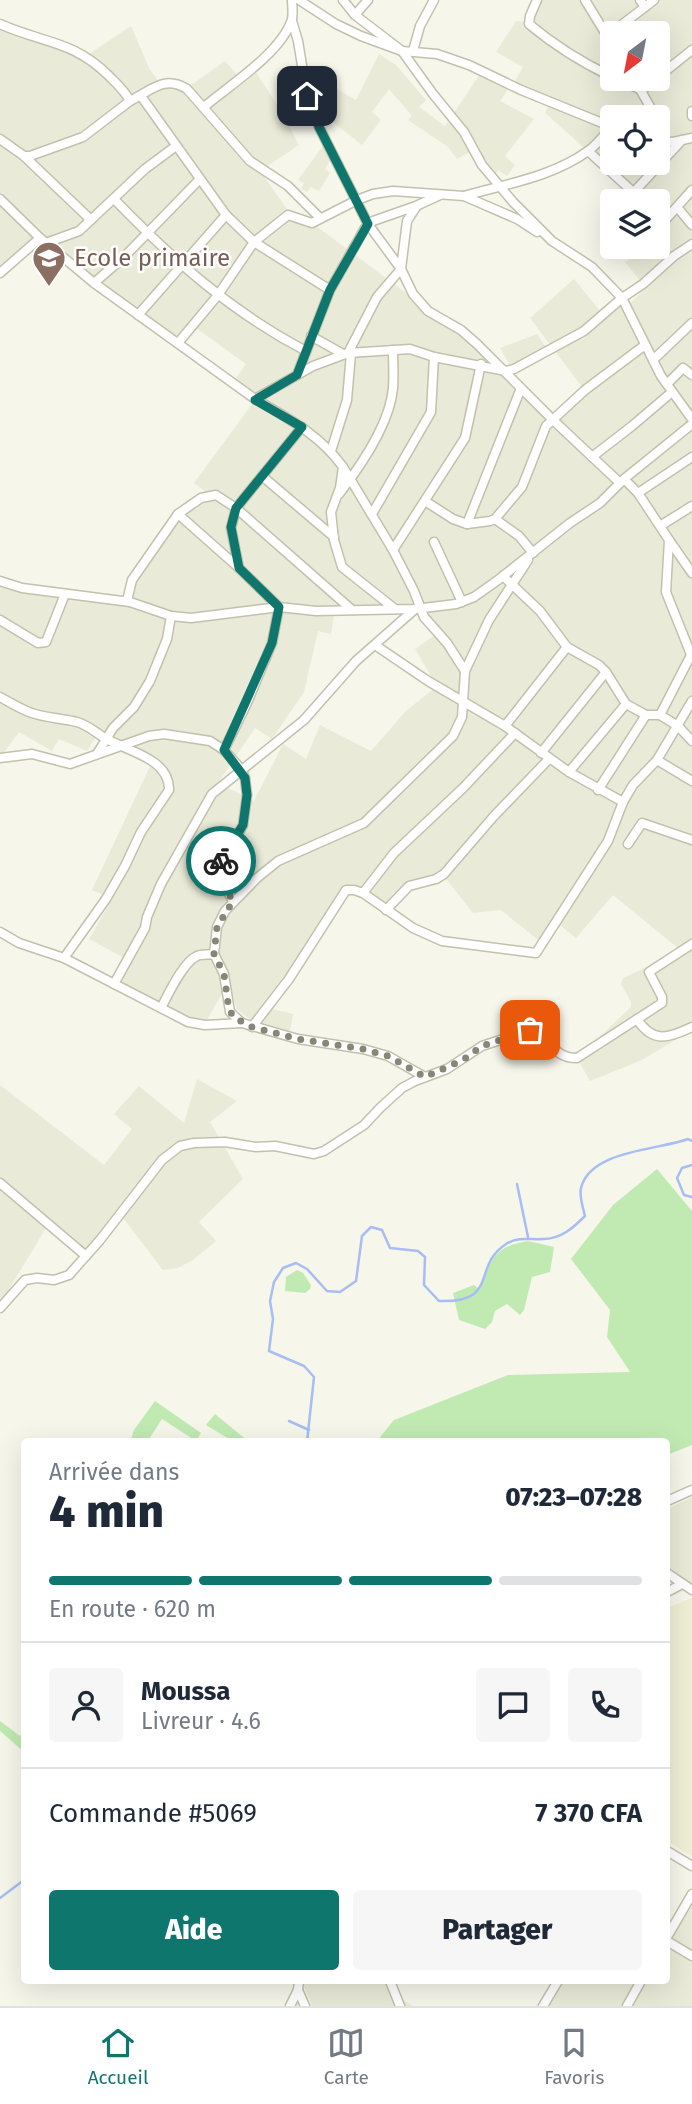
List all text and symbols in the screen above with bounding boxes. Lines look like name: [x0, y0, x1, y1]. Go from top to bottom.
north arrow: [600, 21, 670, 91]
map controls: [600, 21, 670, 259]
pin: [277, 66, 337, 126]
icon: home: [288, 77, 326, 115]
button: locate: [600, 105, 670, 175]
button: layers: [600, 189, 670, 259]
school or university icon: Ecole primaire: [30, 239, 68, 288]
place label: Ecole primaire: [74, 244, 230, 272]
courier: [186, 826, 256, 896]
icon: bike: [202, 842, 240, 880]
pin: [500, 1000, 560, 1060]
icon: bag: [511, 1011, 549, 1049]
text: Arrivée dans: [49, 1458, 179, 1486]
text: 07:23–07:28: [505, 1482, 642, 1513]
text: 4 min: [49, 1484, 164, 1539]
text: En route · 620 m: [49, 1595, 216, 1623]
button: person: [49, 1668, 123, 1742]
button: chat: [476, 1668, 550, 1742]
button: phone: [568, 1668, 642, 1742]
text: Moussa: [141, 1676, 230, 1707]
text: Livreur · 4.6: [141, 1707, 261, 1735]
text: Commande #5069: [49, 1798, 257, 1829]
text: 7 370 CFA: [535, 1798, 642, 1829]
button: Aide: [49, 1890, 339, 1970]
button: Partager: [353, 1890, 642, 1970]
tab: Accueil: [88, 2024, 148, 2089]
tab: Carte: [324, 2024, 369, 2089]
tab: Favoris: [544, 2024, 604, 2089]

